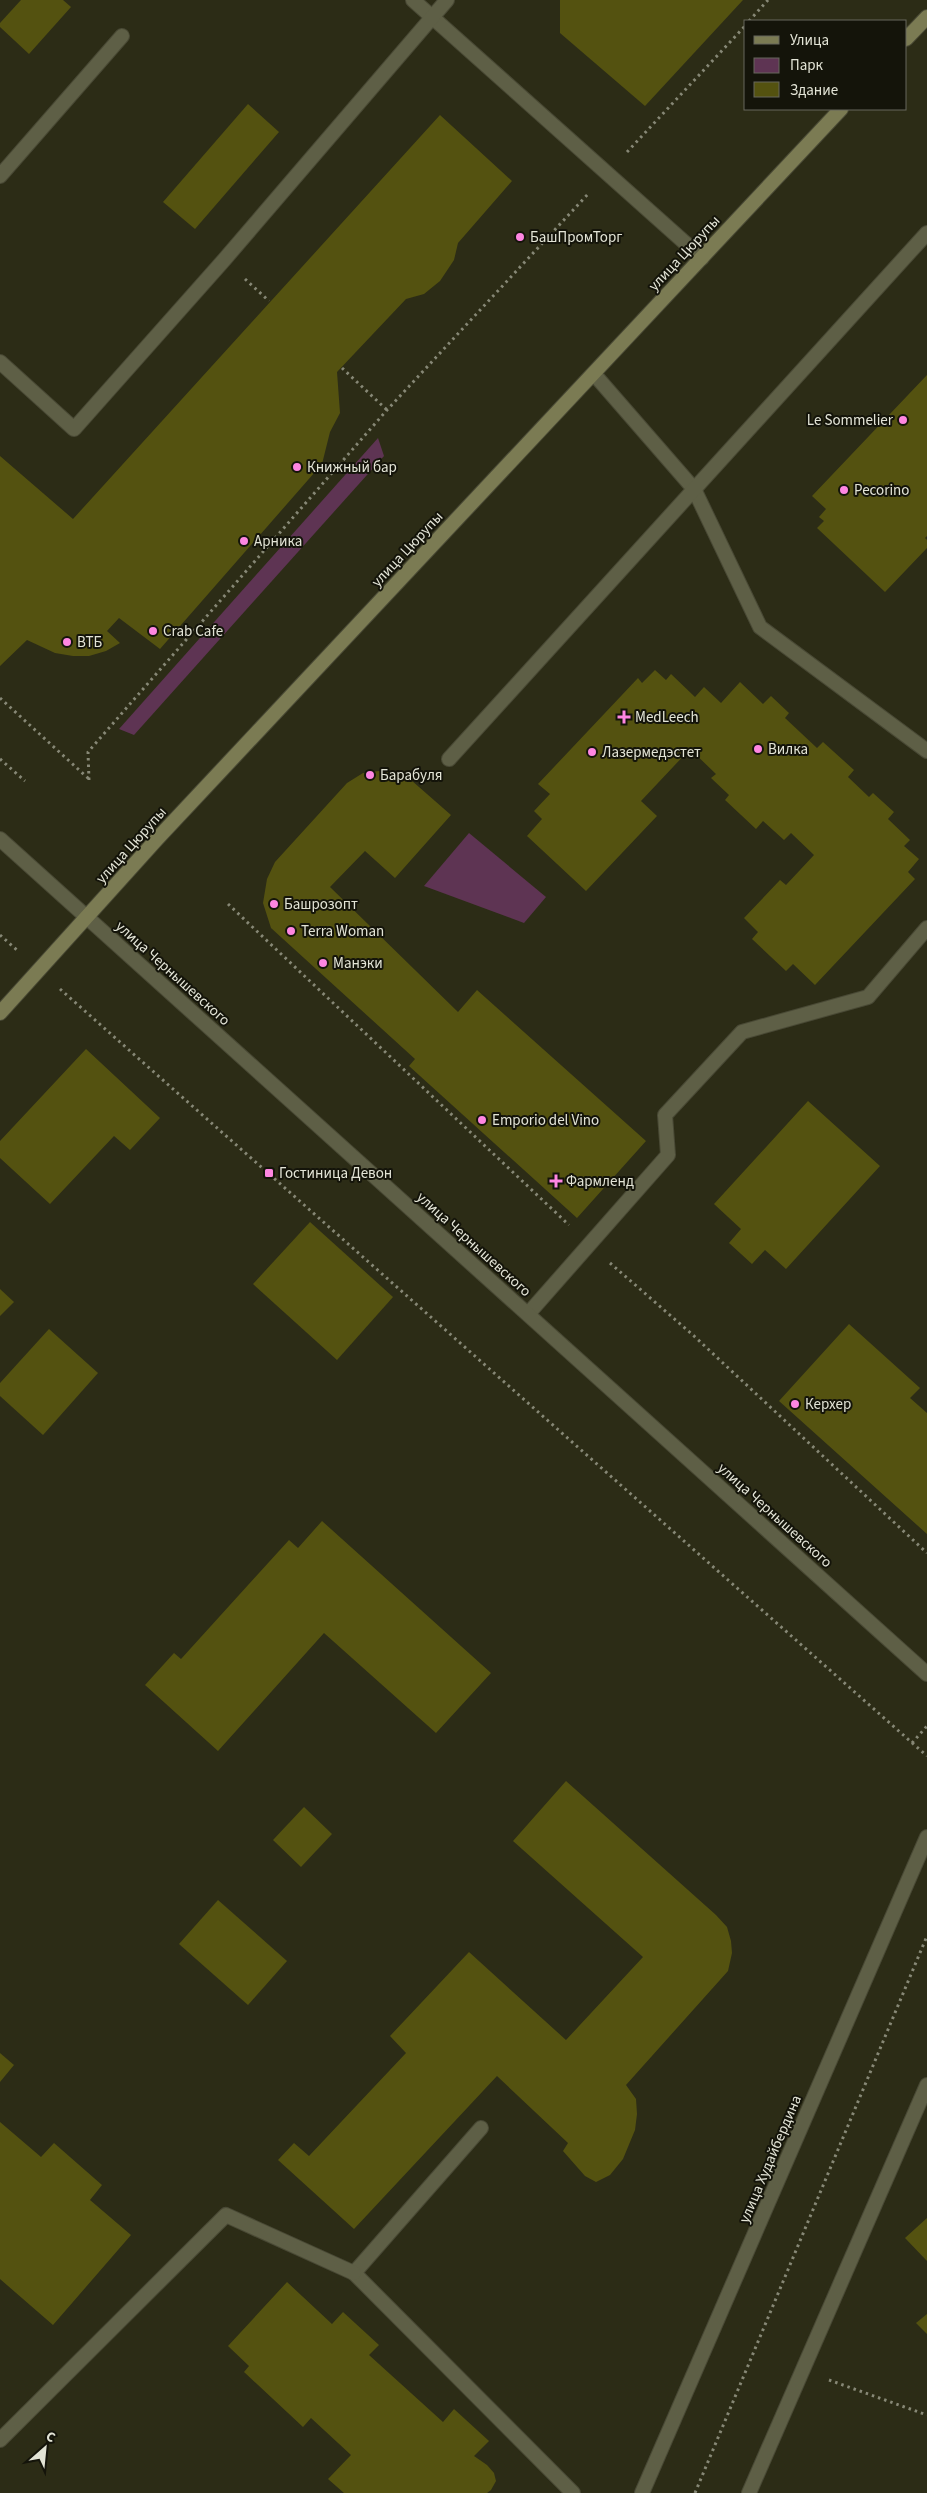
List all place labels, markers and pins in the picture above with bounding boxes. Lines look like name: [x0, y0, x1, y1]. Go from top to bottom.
place label: БашПромТорг: [530, 227, 623, 248]
marker: БашПромТорг: [514, 231, 526, 243]
place label: Le Sommelier: [807, 410, 894, 431]
marker: Le Sommelier: [897, 414, 909, 426]
place label: Книжный бар: [307, 457, 397, 478]
marker: Книжный бар: [291, 461, 303, 473]
place label: Pecorino: [854, 480, 909, 501]
marker: Pecorino: [838, 484, 850, 496]
place label: Арника: [254, 531, 302, 552]
marker: Арника: [238, 535, 250, 547]
place label: Crab Cafe: [163, 621, 223, 642]
marker: Crab Cafe: [147, 625, 159, 637]
place label: ВТБ: [77, 632, 103, 653]
marker: ВТБ: [61, 636, 73, 648]
place label: MedLeech: [635, 707, 699, 728]
marker: MedLeech: [617, 710, 631, 724]
place label: Вилка: [768, 739, 808, 760]
place label: Лазермедэстет: [602, 742, 701, 763]
marker: Вилка: [752, 743, 764, 755]
marker: Лазермедэстет: [586, 746, 598, 758]
place label: Барабуля: [380, 765, 443, 786]
marker: Барабуля: [364, 769, 376, 781]
place label: Башрозопт: [284, 894, 358, 915]
marker: Башрозопт: [268, 898, 280, 910]
place label: Terra Woman: [301, 921, 384, 942]
marker: Terra Woman: [285, 925, 297, 937]
place label: Манэки: [333, 953, 383, 974]
marker: Манэки: [317, 957, 329, 969]
place label: Emporio del Vino: [492, 1110, 599, 1131]
marker: Emporio del Vino: [476, 1114, 488, 1126]
place label: Гостиница Девон: [279, 1163, 392, 1184]
marker: Гостиница Девон: [263, 1167, 275, 1179]
place label: Фармленд: [566, 1171, 634, 1192]
marker: Фармленд: [550, 1175, 562, 1187]
place label: Керхер: [805, 1394, 851, 1415]
marker: Керхер: [789, 1398, 801, 1410]

